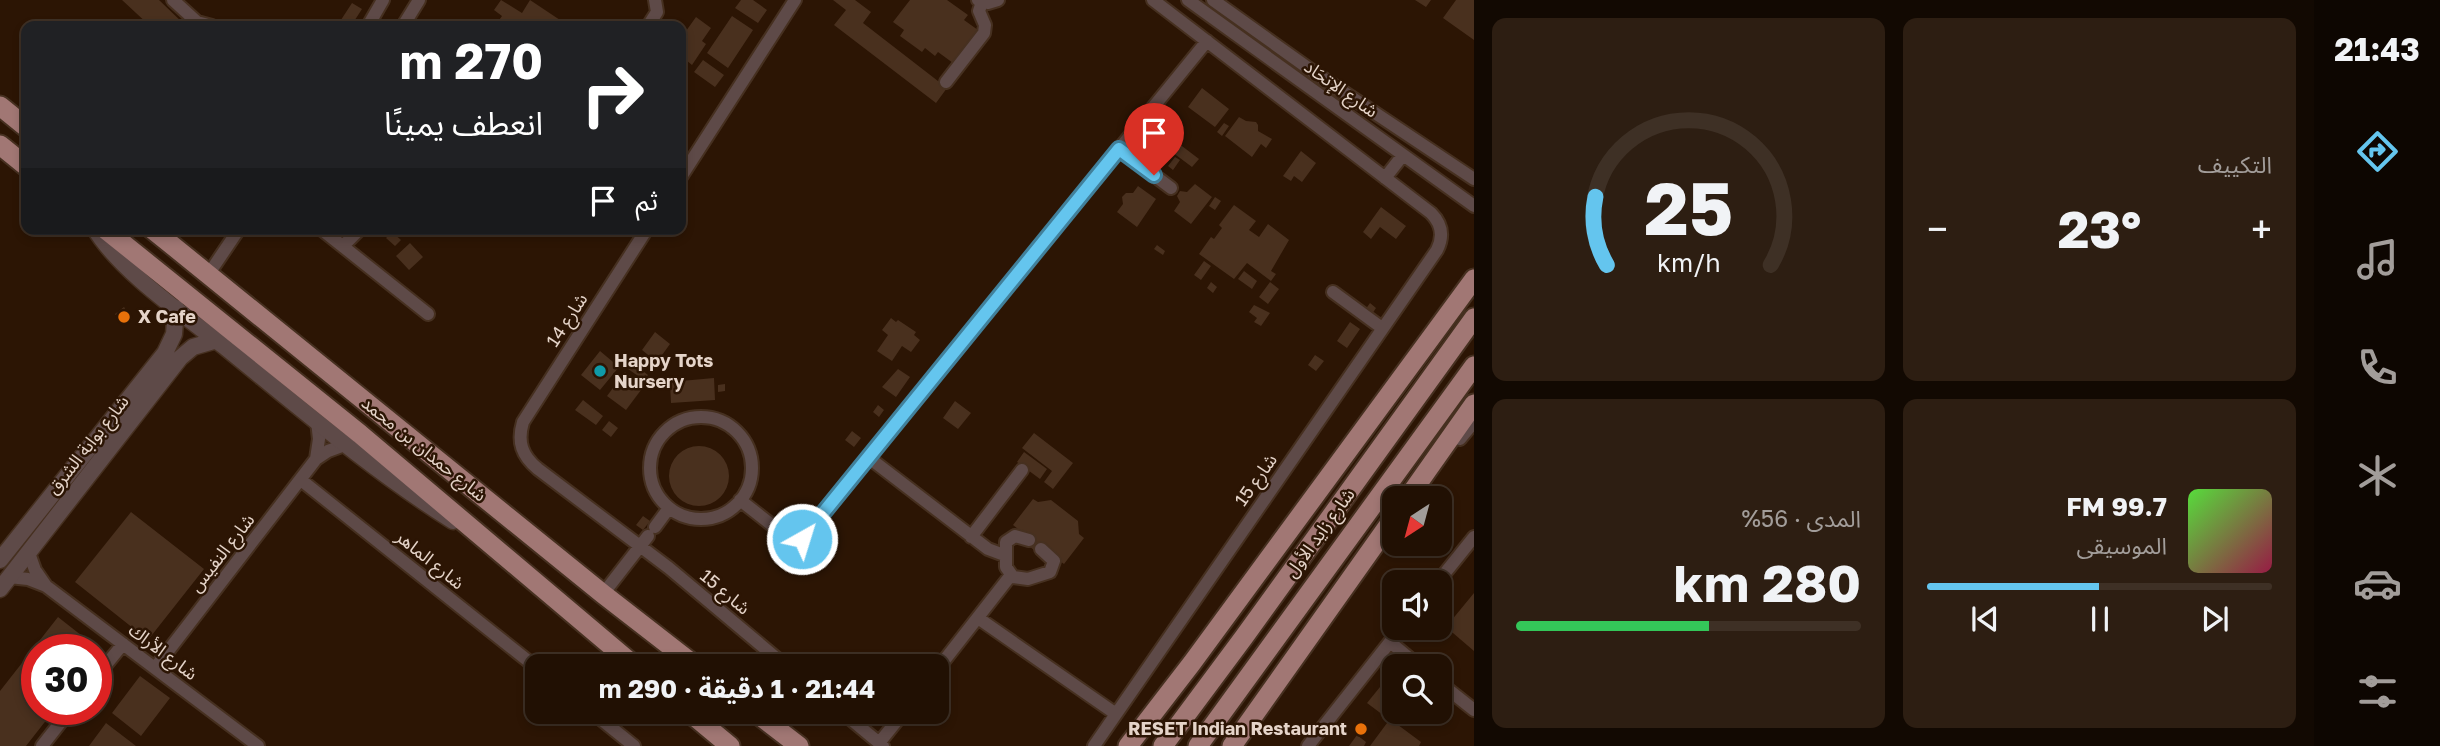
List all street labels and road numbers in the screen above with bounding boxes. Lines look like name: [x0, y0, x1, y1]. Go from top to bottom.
street label: شارع الإتحَاد: [1298, 55, 1383, 125]
street label: شارع 14: [541, 289, 595, 352]
street label: شارع بوابة الشرق: [42, 390, 136, 501]
street label: شارع حمدان بن محمد: [355, 391, 492, 509]
street label: شارع 15: [1229, 449, 1284, 512]
street label: شارع زايد الأول: [1279, 484, 1362, 584]
street label: شارع النفيس: [184, 509, 262, 598]
street label: شارع الماهر: [389, 524, 469, 597]
street label: شارع 15: [693, 564, 755, 622]
street label: شارع الأراك: [122, 618, 202, 687]

